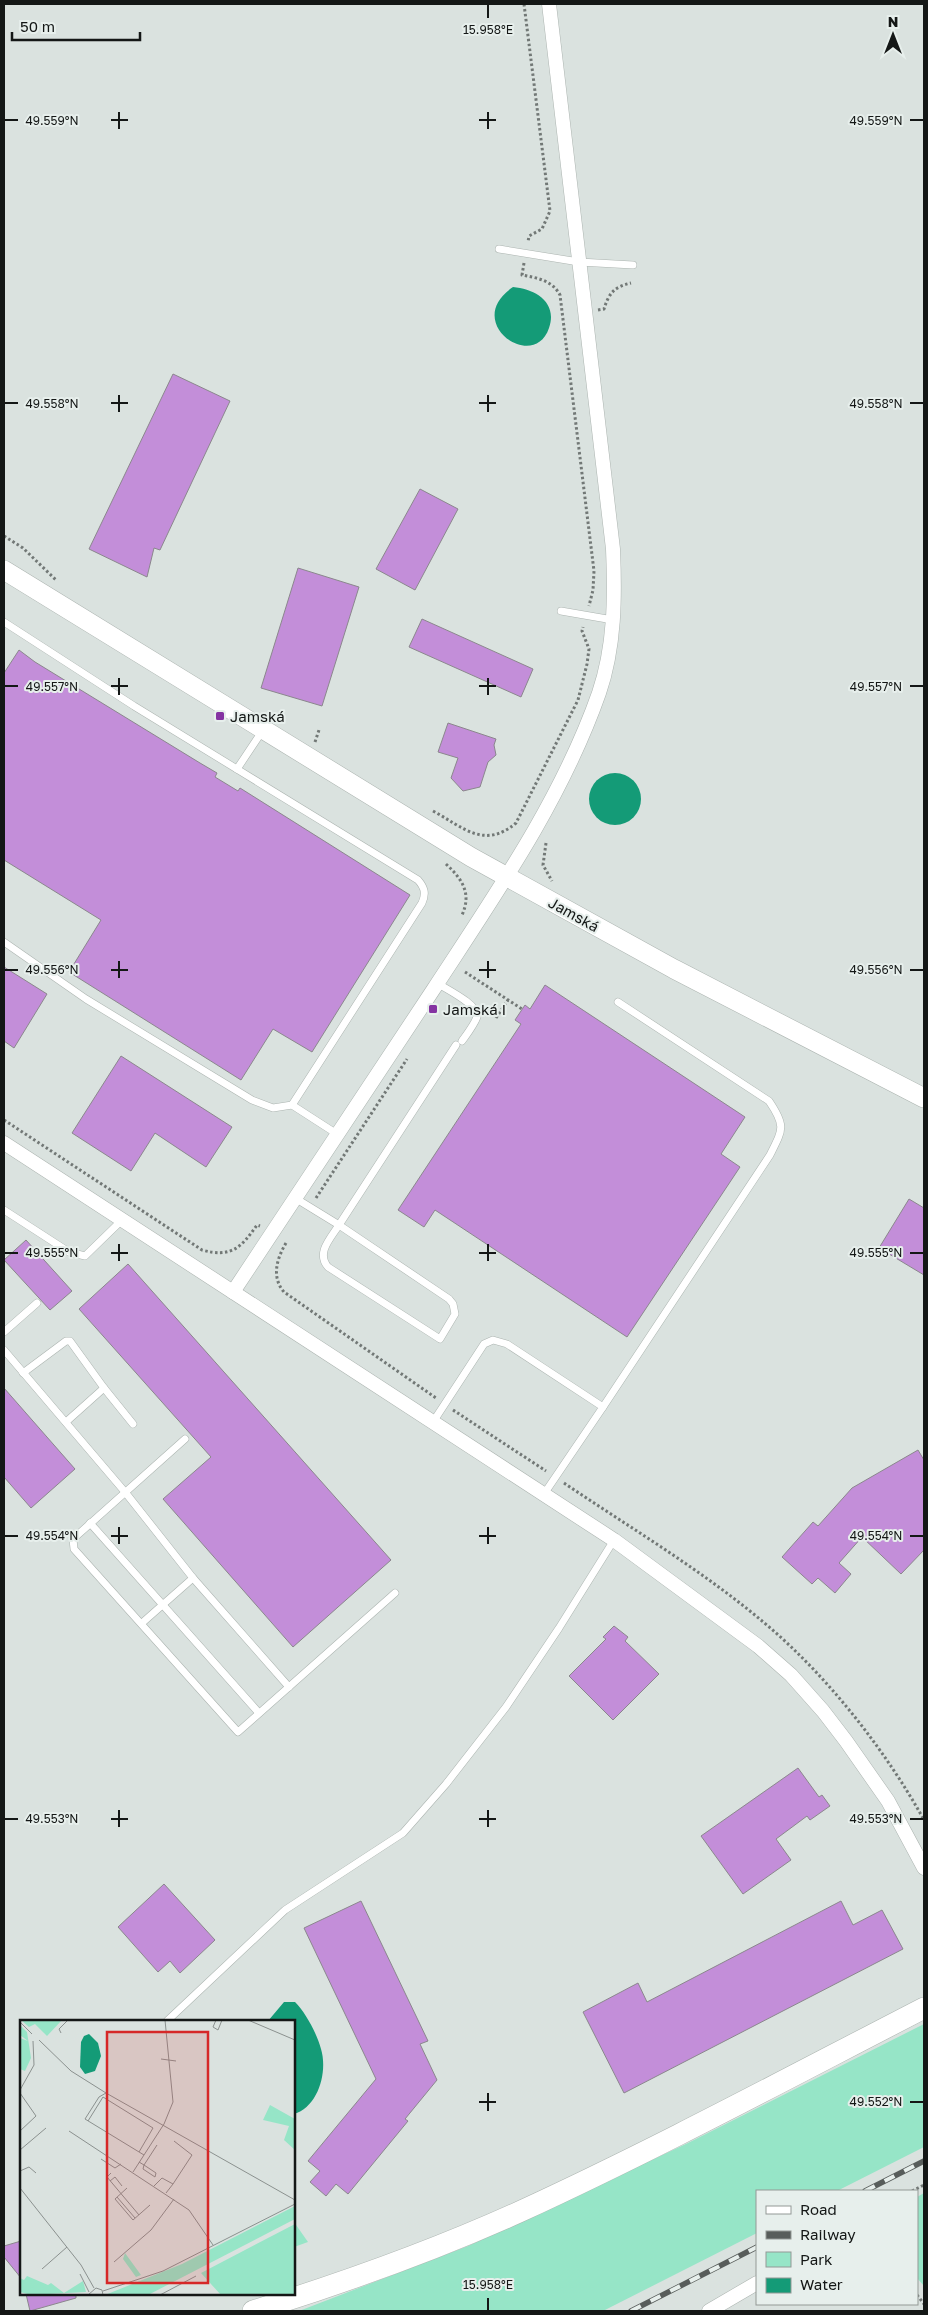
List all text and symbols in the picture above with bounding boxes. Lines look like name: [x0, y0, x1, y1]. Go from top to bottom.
scale bar: [12, 10, 140, 42]
north arrow: [868, 10, 918, 60]
text: N: [888, 13, 898, 30]
text: 50 m: [20, 17, 55, 35]
text: 15.958°E: [463, 22, 513, 37]
text: 49.559°N: [25, 113, 79, 128]
text: 49.559°N: [849, 113, 903, 128]
text: 49.558°N: [25, 396, 79, 411]
text: 49.558°N: [849, 396, 903, 411]
text: 49.557°N: [26, 679, 78, 694]
text: 49.557°N: [850, 679, 902, 694]
place label: Jamská: [230, 707, 285, 725]
marker: Jamská: [214, 710, 226, 722]
street label: Jamská: [546, 893, 602, 935]
text: 49.556°N: [25, 962, 79, 977]
text: 49.556°N: [849, 962, 903, 977]
place label: Jamská I: [443, 1000, 506, 1018]
marker: Jamská I: [427, 1003, 439, 1015]
text: 49.555°N: [26, 1245, 78, 1260]
text: 49.555°N: [850, 1245, 902, 1260]
text: 49.554°N: [26, 1528, 78, 1543]
text: 49.554°N: [850, 1528, 902, 1543]
text: 49.553°N: [26, 1811, 78, 1826]
text: 49.553°N: [850, 1811, 902, 1826]
inset map: [20, 2020, 295, 2295]
text: 49.552°N: [850, 2094, 902, 2109]
legend: [756, 2190, 918, 2305]
text: Road: [800, 2200, 837, 2218]
text: Railway: [800, 2225, 856, 2243]
text: Park: [800, 2250, 833, 2268]
text: Water: [800, 2275, 843, 2293]
text: 15.958°E: [463, 2277, 513, 2292]

